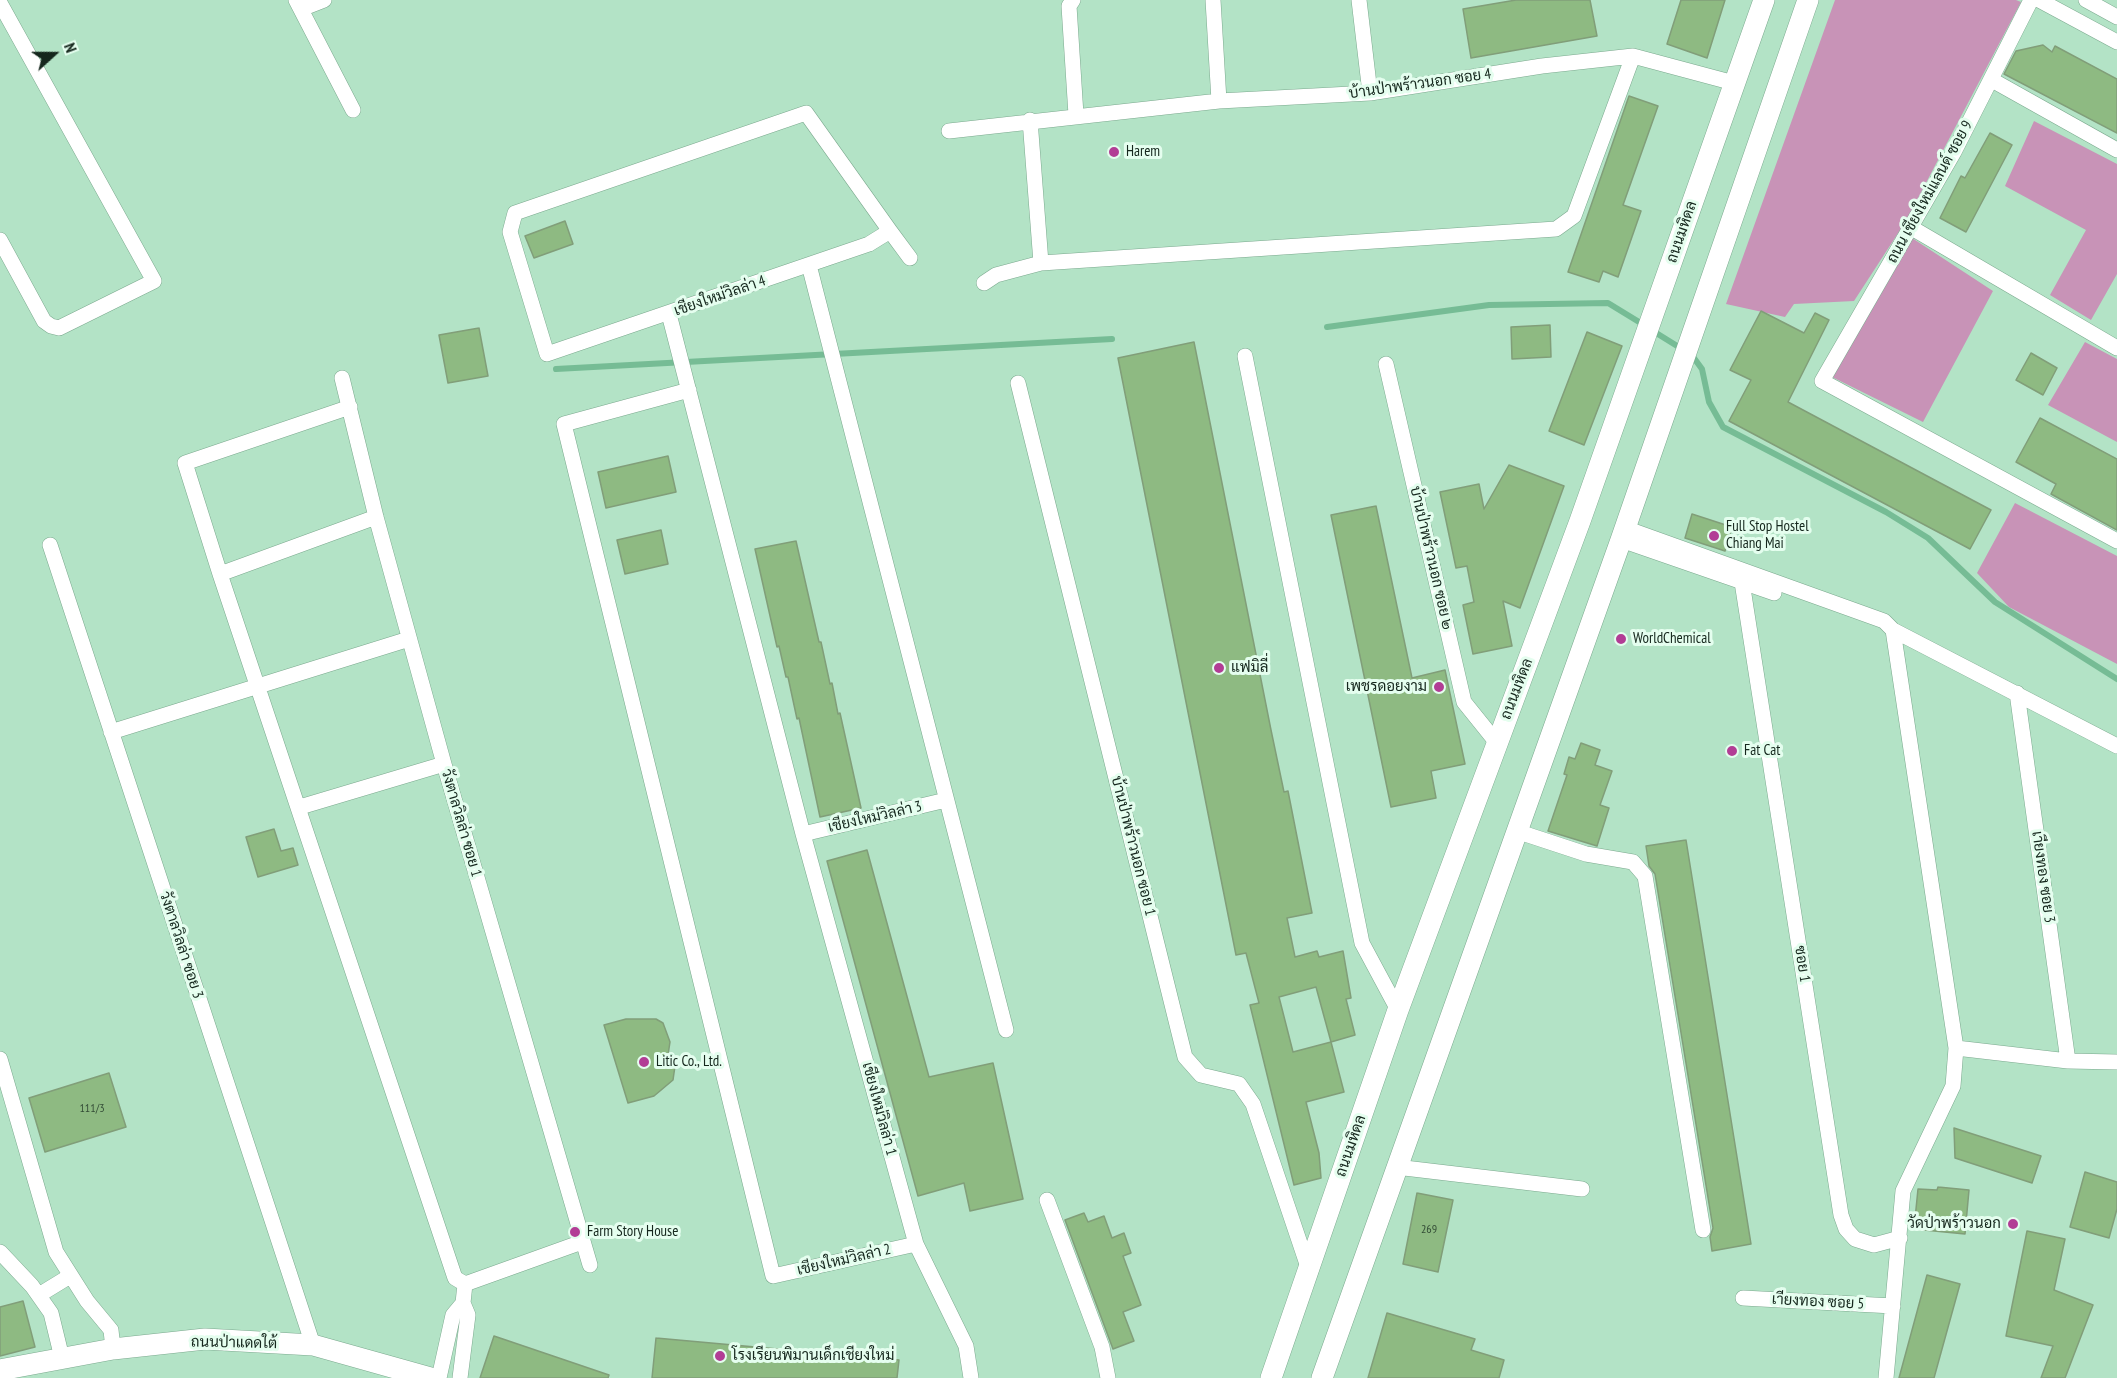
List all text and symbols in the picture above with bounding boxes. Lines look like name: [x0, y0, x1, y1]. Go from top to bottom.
north arrow: [24, 24, 84, 84]
text: N: [60, 40, 82, 55]
street label: บ้านป่าพร้าวนอก ซอย 4: [1348, 65, 1492, 103]
street label: ถนน เชียงใหม่แลนด์ ซอย 9: [1883, 118, 1977, 266]
place label: Harem: [1126, 143, 1160, 161]
marker: Harem: [1107, 145, 1121, 159]
street label: ถนนมหิดล: [1663, 199, 1701, 265]
street label: เชียงใหม่วิลล่า 4: [672, 272, 768, 320]
street label: บ้านป่าพร้าวนอก ซอย ๒: [1406, 484, 1456, 632]
place label: Full Stop Hostel Chiang Mai: [1726, 518, 1809, 553]
marker: Full Stop Hostel Chiang Mai: [1707, 529, 1721, 543]
place label: WorldChemical: [1633, 630, 1711, 648]
marker: WorldChemical: [1614, 632, 1628, 646]
street label: ถนนมหิดล: [1497, 656, 1537, 722]
place label: แฟมิลี่: [1231, 659, 1268, 677]
marker: แฟมิลี่: [1212, 661, 1226, 675]
place label: เพชรดอยงาม: [1346, 678, 1427, 696]
marker: เพชรดอยงาม: [1432, 680, 1446, 694]
place label: Fat Cat: [1744, 742, 1780, 760]
marker: Fat Cat: [1725, 744, 1739, 758]
street label: วังตาลวิลล่า ซอย 1: [437, 767, 485, 879]
street label: บ้านป่าพร้าวนอก ซอย 1: [1107, 774, 1159, 918]
street label: เชียงใหม่วิลล่า 3: [826, 797, 924, 837]
street label: เาียงทอง ซอย 3: [2028, 830, 2058, 924]
street label: วังตาลวิลล่า ซอย 3: [155, 889, 207, 1001]
street label: ซอย 1: [1790, 945, 1814, 983]
place label: Litic Co., Ltd.: [656, 1053, 722, 1071]
marker: Litic Co., Ltd.: [637, 1055, 651, 1069]
street label: เชียงใหม่วิลล่า 1: [858, 1060, 900, 1158]
house number: 111/3: [79, 1102, 105, 1116]
street label: ถนนมหิดล: [1332, 1113, 1370, 1179]
place label: วัดป่าพร้าวนอก: [1907, 1215, 2001, 1233]
marker: วัดป่าพร้าวนอก: [2006, 1217, 2020, 1231]
place label: Farm Story House: [587, 1223, 678, 1241]
house number: 269: [1421, 1223, 1437, 1237]
marker: Farm Story House: [568, 1225, 582, 1239]
street label: เชียงใหม่วิลล่า 2: [795, 1240, 893, 1280]
street label: เาียงทอง ซอย 5: [1771, 1291, 1865, 1313]
street label: ถนนป่าแดดใต้: [191, 1333, 277, 1353]
place label: โรงเรียนพิมานเด็กเชียงใหม่: [732, 1347, 894, 1365]
marker: โรงเรียนพิมานเด็กเชียงใหม่: [713, 1349, 727, 1363]

